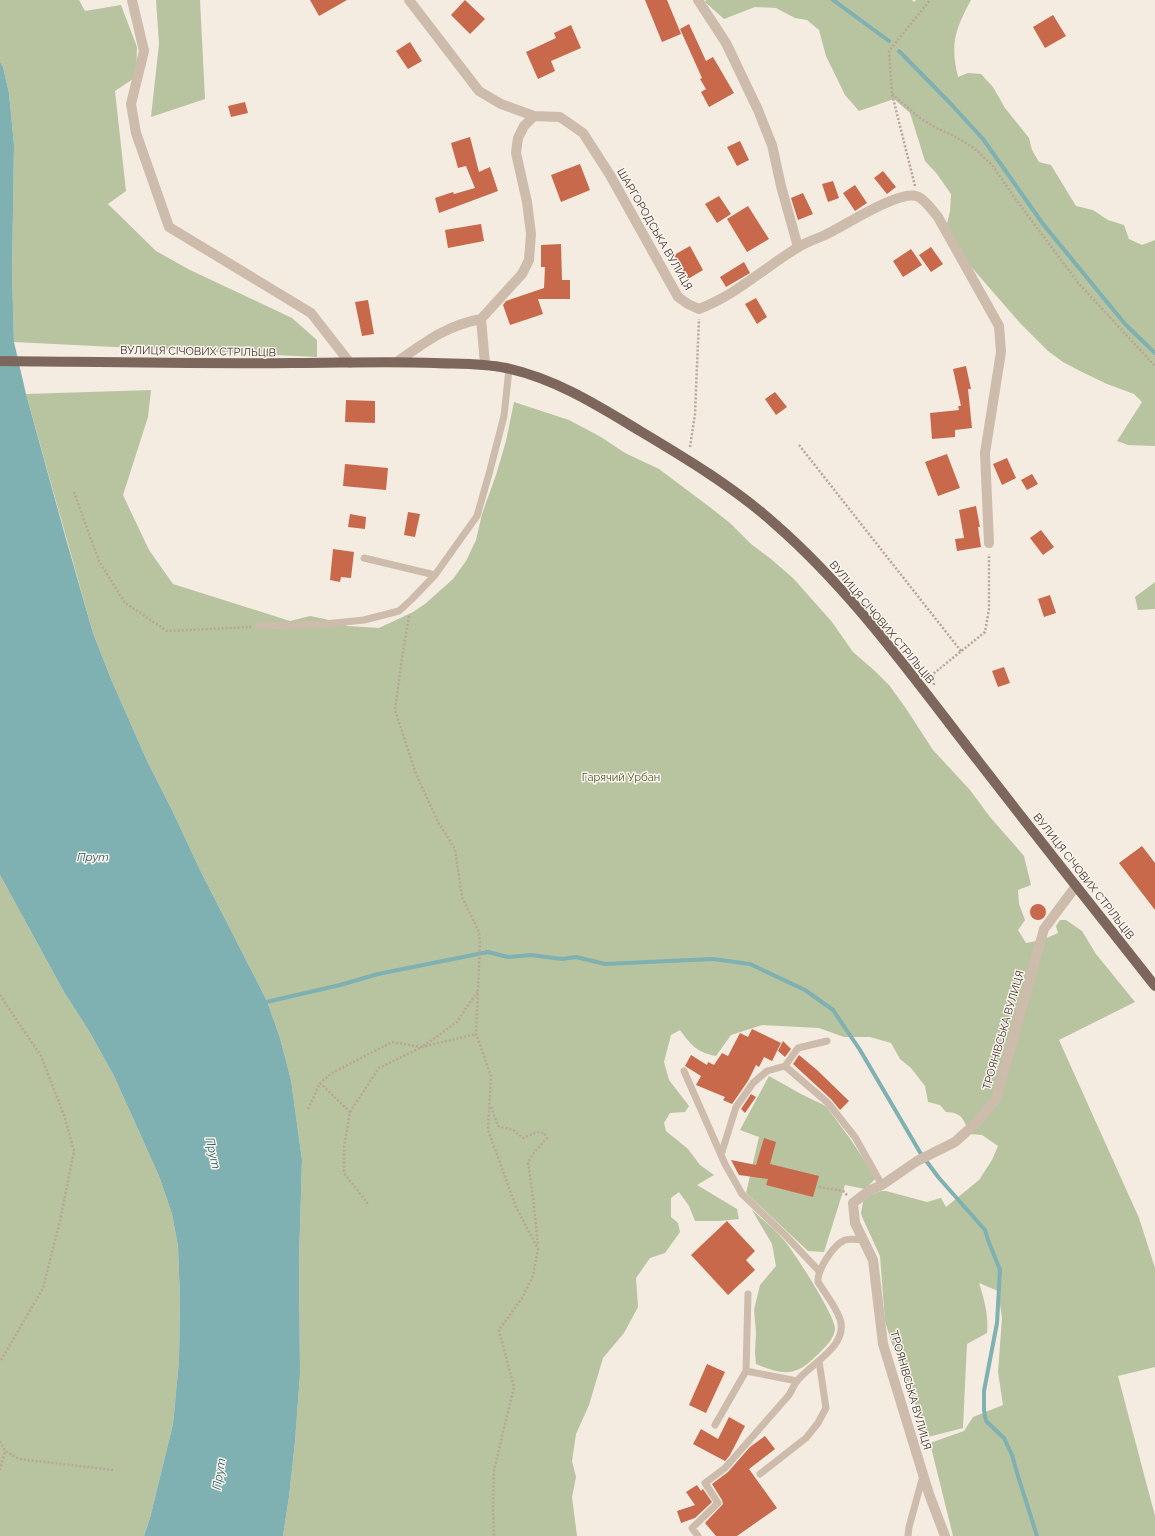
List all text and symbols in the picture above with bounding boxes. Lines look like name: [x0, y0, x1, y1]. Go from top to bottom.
street label: ШАРГОРОДСЬКА ВУЛИЦЯ: [614, 166, 695, 293]
street label: ВУЛИЦЯ СІЧОВИХ СТРІЛЬЦІВ: [120, 344, 276, 359]
street label: ВУЛИЦЯ СІЧОВИХ СТРІЛЬЦІВ: [826, 558, 937, 686]
park label: Гарячий Урбан: [582, 771, 660, 784]
street label: ВУЛИЦЯ СІЧОВИХ СТРІЛЬЦІВ: [1030, 811, 1137, 942]
water label: Прут: [77, 850, 109, 864]
street label: ТРОЯНІВСЬКА ВУЛИЦЯ: [980, 969, 1027, 1091]
water label: Прут: [203, 1136, 223, 1170]
street label: ТРОЯНІВСЬКА ВУЛИЦЯ: [887, 1329, 934, 1451]
water label: Прут: [210, 1457, 228, 1491]

